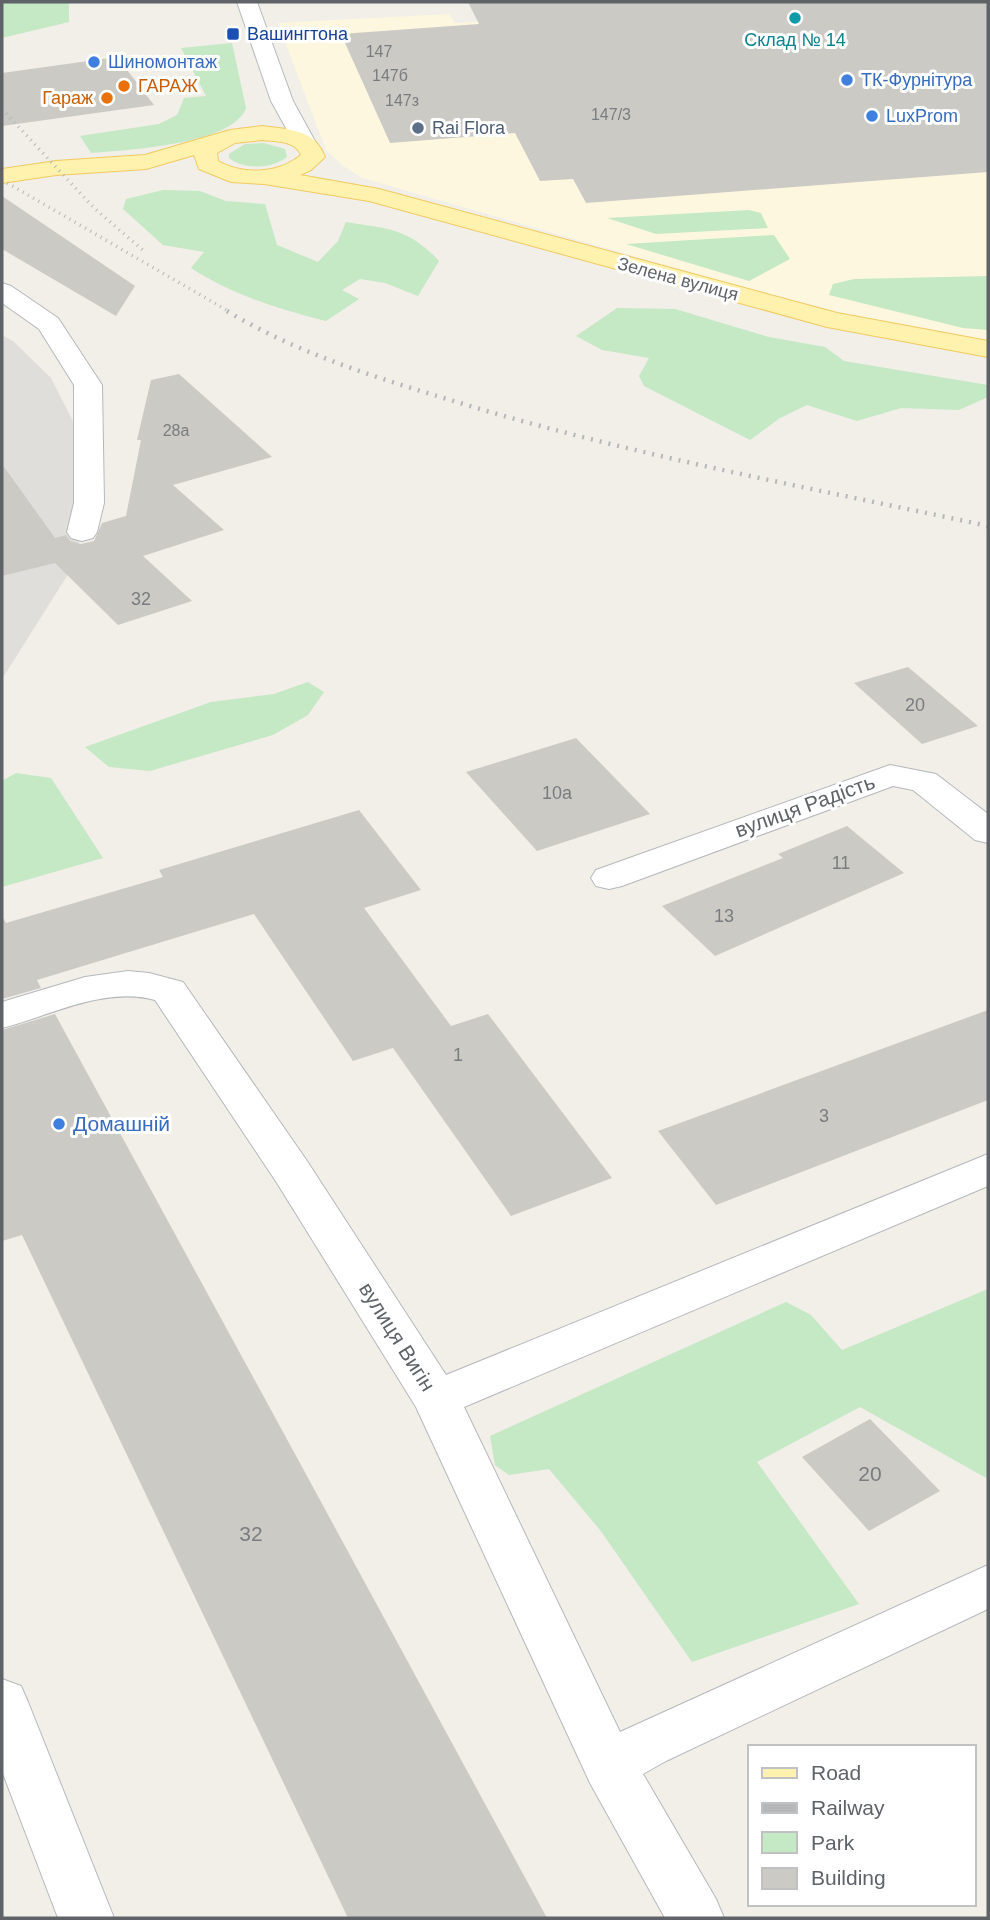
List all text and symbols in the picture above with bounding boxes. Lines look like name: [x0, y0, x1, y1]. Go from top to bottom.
marker: Склад № 14: [787, 10, 803, 26]
place label: Вашингтона: [247, 24, 349, 44]
marker: Вашингтона: [225, 26, 241, 42]
place label: Склад № 14: [744, 30, 846, 50]
house number: 147: [366, 43, 392, 60]
place label: Шиномонтаж: [108, 52, 217, 72]
marker: Шиномонтаж: [86, 54, 102, 70]
house number: 147б: [372, 67, 408, 84]
place label: ТК-Фурнітура: [861, 70, 973, 90]
marker: ТК-Фурнітура: [839, 72, 855, 88]
place label: ГАРАЖ: [138, 76, 198, 96]
marker: ГАРАЖ: [116, 78, 132, 94]
place label: Гараж: [42, 88, 93, 108]
marker: Гараж: [99, 90, 115, 106]
house number: 147з: [385, 92, 419, 109]
house number: 147/3: [591, 106, 631, 123]
place label: LuxProm: [886, 106, 958, 126]
marker: LuxProm: [864, 108, 880, 124]
place label: Rai Flora: [432, 118, 506, 138]
marker: Rai Flora: [410, 120, 426, 136]
street label: Зелена вулиця: [615, 253, 741, 305]
house number: 28а: [163, 422, 189, 439]
house number: 32: [131, 589, 151, 609]
house number: 20: [905, 695, 925, 715]
street label: вулиця Радість: [732, 770, 878, 841]
house number: 10а: [542, 783, 573, 803]
house number: 11: [832, 853, 850, 873]
house number: 13: [714, 906, 734, 926]
house number: 1: [453, 1045, 463, 1065]
house number: 3: [819, 1106, 829, 1126]
place label: Домашній: [73, 1112, 170, 1135]
marker: Домашній: [51, 1116, 67, 1132]
street label: вулиця Вигін: [355, 1278, 440, 1395]
house number: 20: [858, 1462, 882, 1485]
house number: 32: [239, 1522, 263, 1545]
legend: [748, 1745, 976, 1906]
text: Road: [811, 1761, 861, 1784]
text: Railway: [811, 1796, 885, 1819]
text: Park: [811, 1831, 855, 1854]
text: Building: [811, 1866, 886, 1889]

